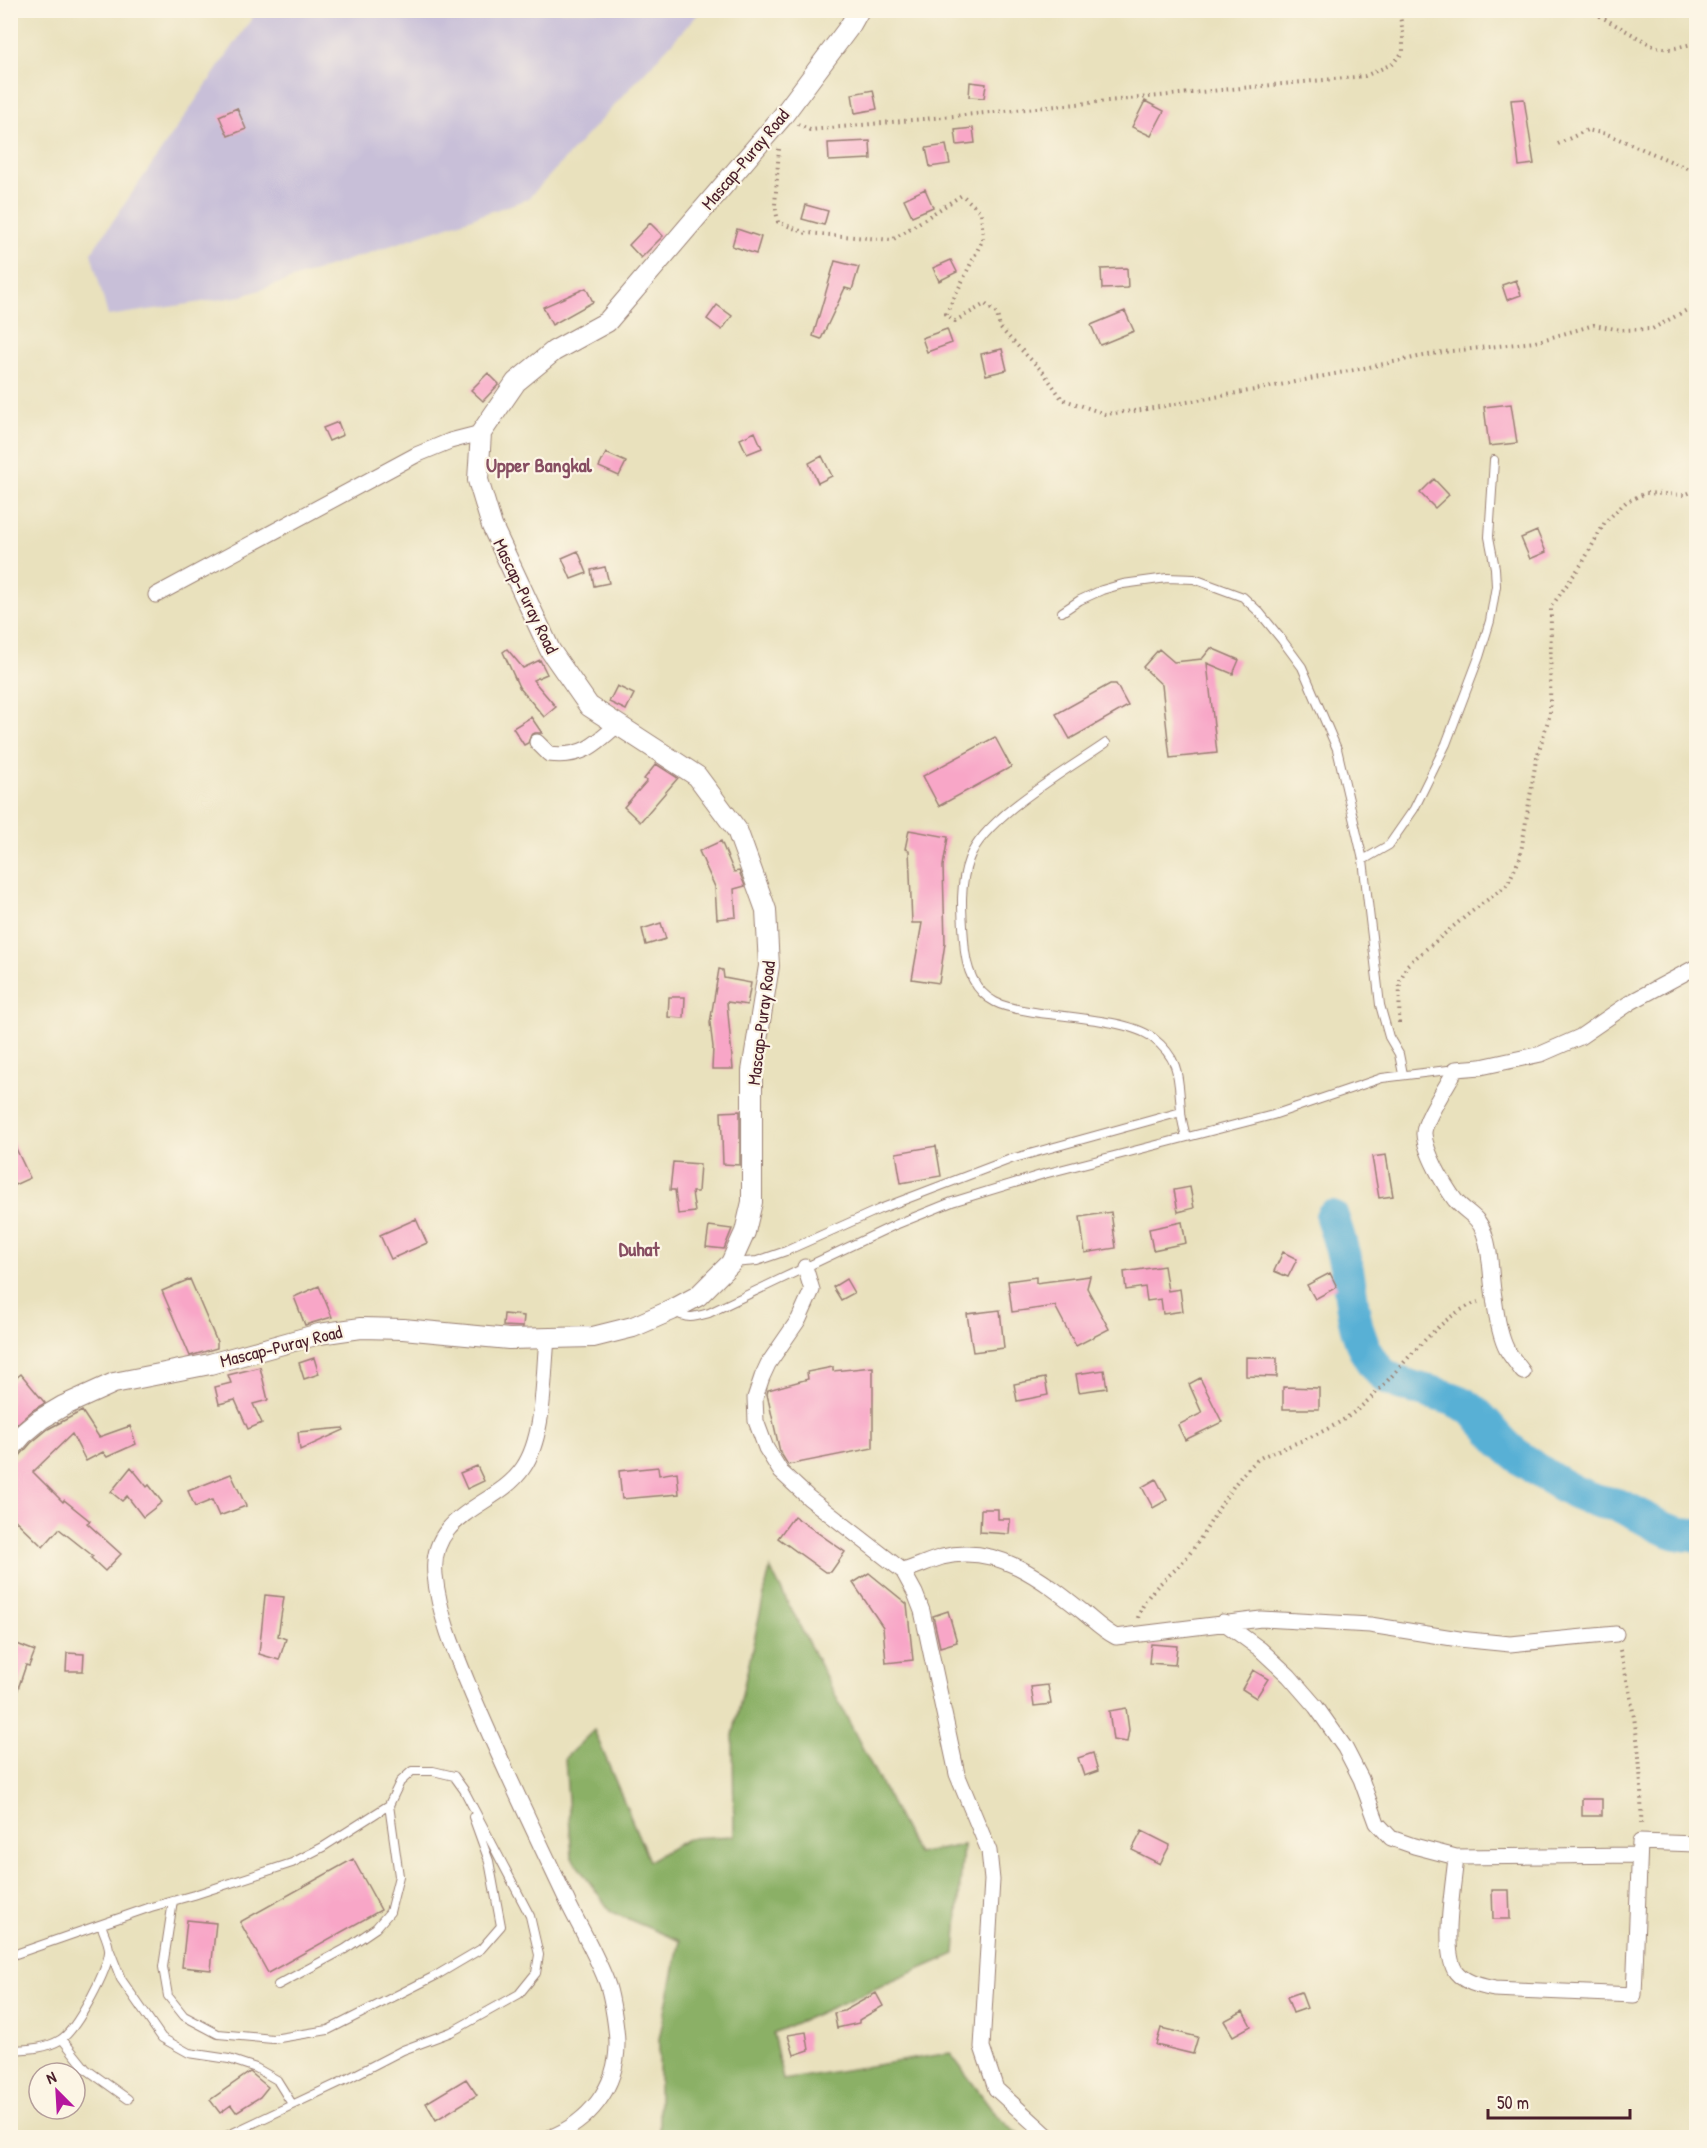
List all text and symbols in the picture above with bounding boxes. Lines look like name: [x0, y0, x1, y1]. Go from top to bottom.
street label: Mascap-Puray Road: [695, 103, 795, 215]
district label: Upper Bangkal: [486, 451, 593, 479]
street label: Mascap-Puray Road: [487, 534, 565, 658]
street label: Mascap-Puray Road: [741, 960, 781, 1086]
district label: Duhat: [619, 1235, 660, 1262]
street label: Mascap-Puray Road: [217, 1319, 345, 1373]
north arrow: [27, 2061, 87, 2121]
text: N: [43, 2065, 60, 2089]
scale bar: [1488, 2082, 1630, 2120]
text: 50 m: [1497, 2090, 1529, 2115]

